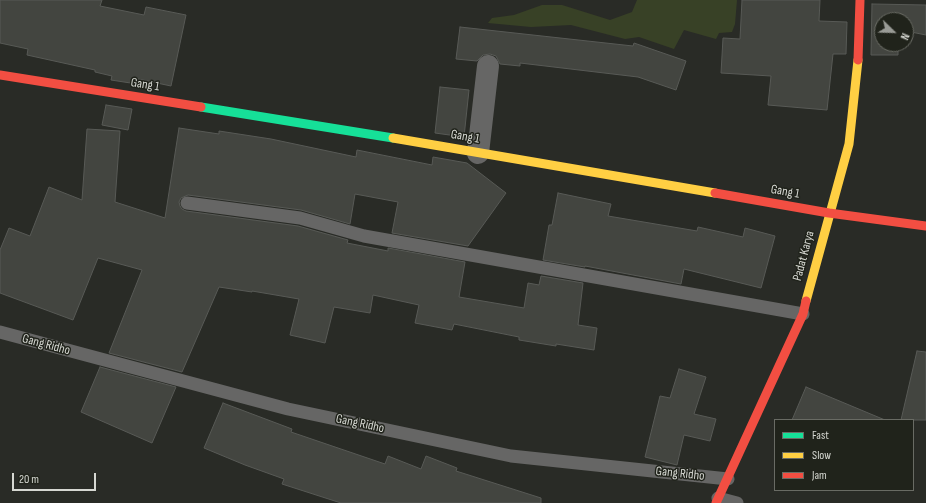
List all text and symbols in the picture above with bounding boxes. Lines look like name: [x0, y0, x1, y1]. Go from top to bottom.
north arrow: [874, 12, 914, 52]
text: N: [897, 31, 912, 42]
street label: Gang 1: [130, 75, 160, 95]
street label: Gang 1: [449, 127, 481, 147]
street label: Gang 1: [769, 182, 801, 202]
street label: Padat Karya: [790, 229, 818, 283]
street label: Gang Ridho: [20, 331, 72, 359]
street label: Gang Ridho: [334, 411, 386, 437]
legend: [774, 419, 914, 491]
text: Fast: [812, 428, 829, 443]
text: Slow: [812, 448, 831, 463]
street label: Gang Ridho: [655, 464, 705, 484]
scale bar: [14, 465, 98, 491]
text: Jam: [812, 468, 827, 483]
text: 20 m: [19, 472, 39, 487]

